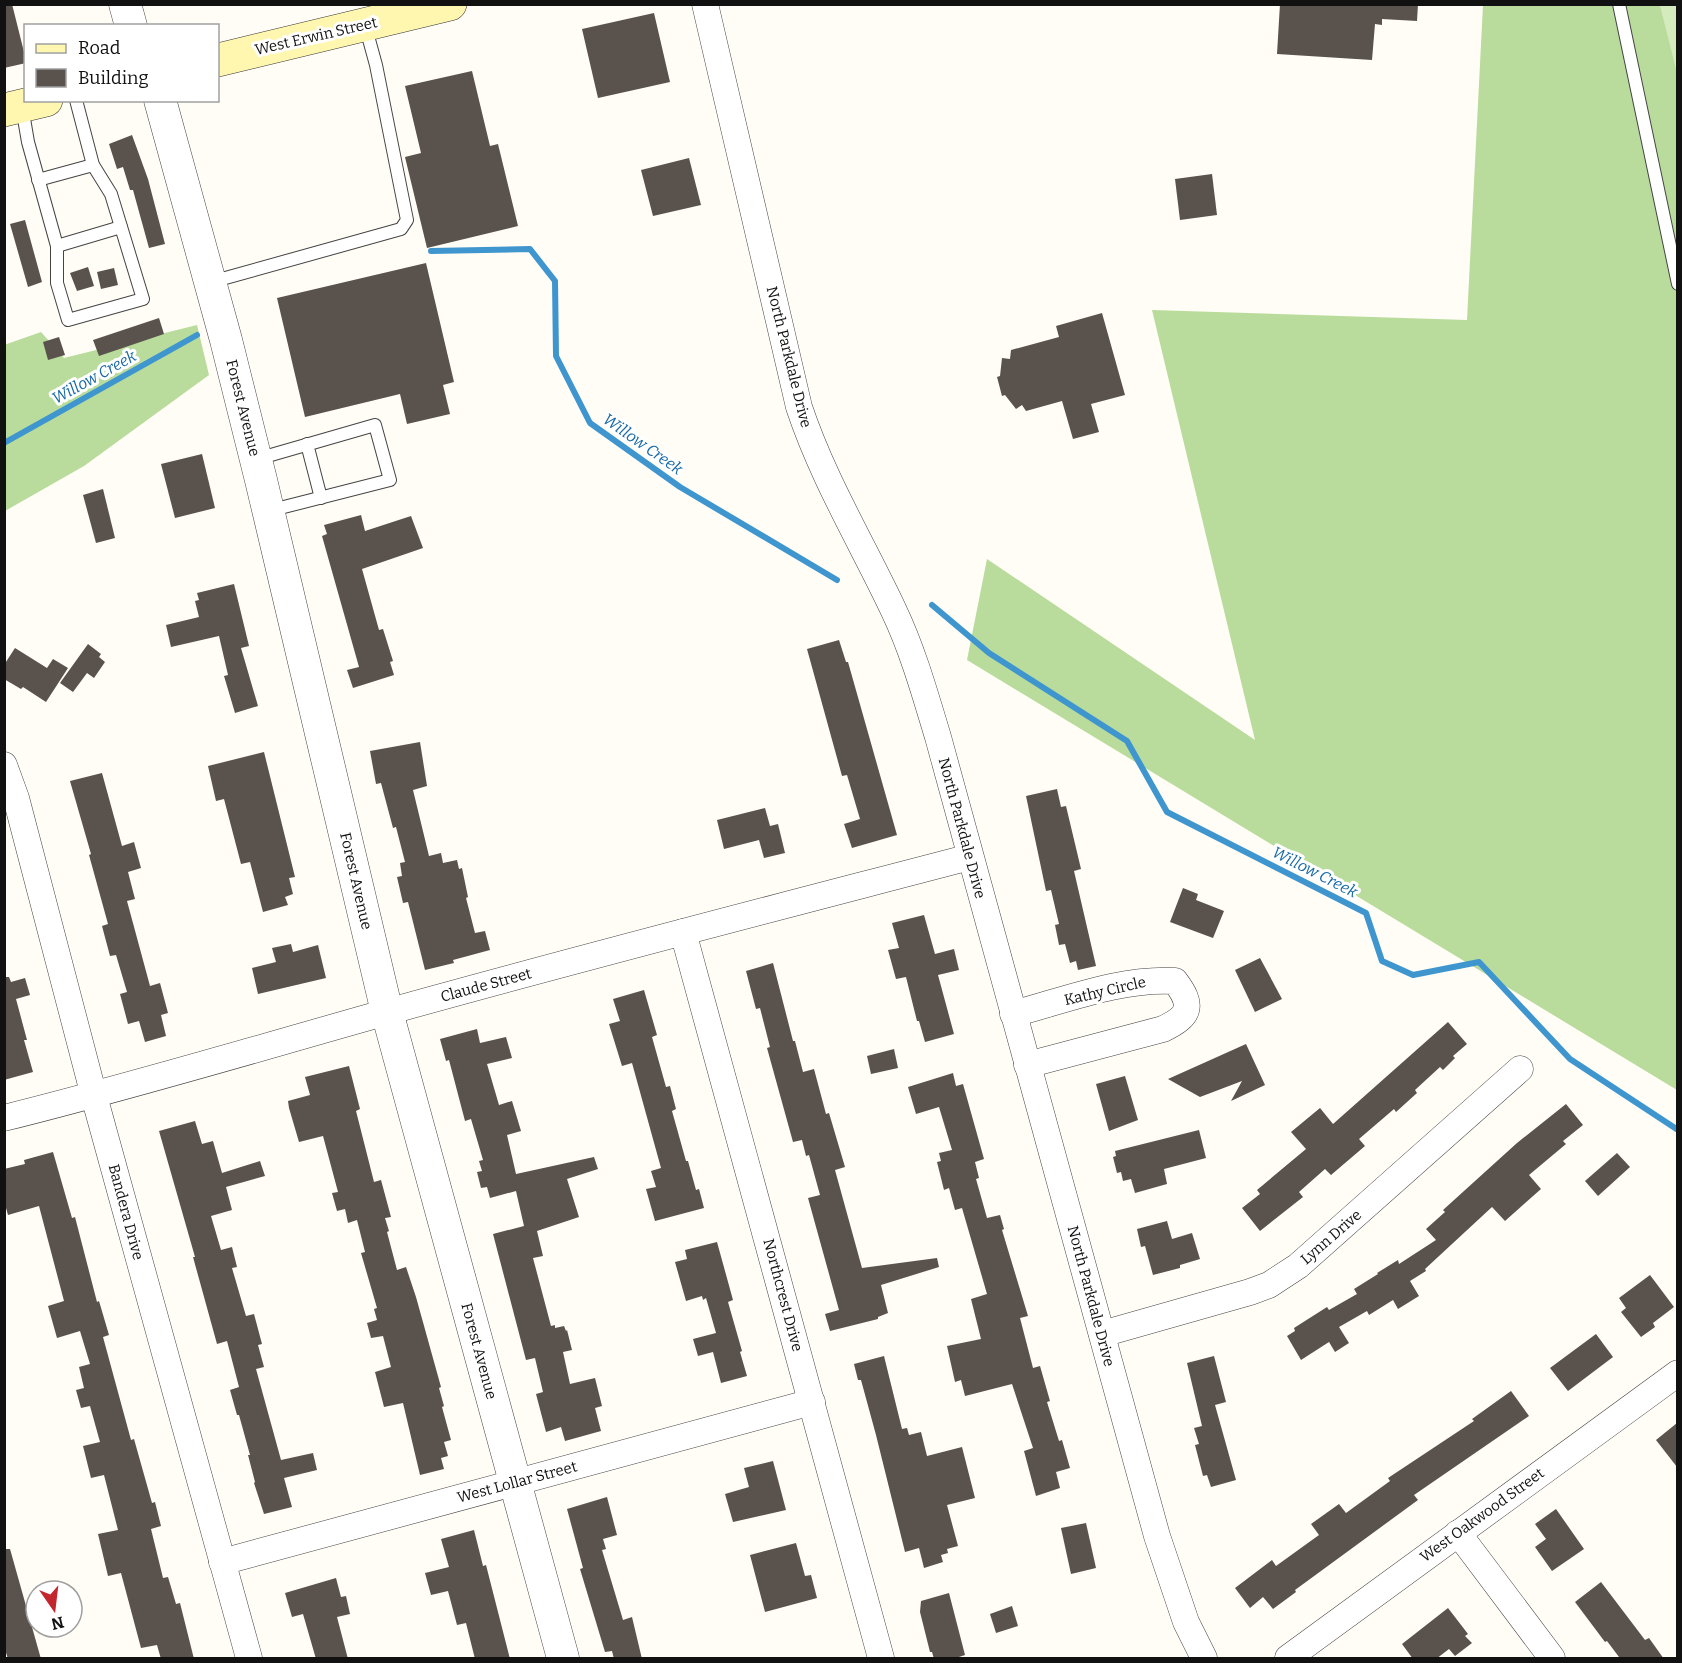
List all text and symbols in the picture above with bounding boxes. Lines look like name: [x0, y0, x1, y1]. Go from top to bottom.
street label: West Erwin Street: [253, 13, 380, 59]
legend: [24, 24, 219, 102]
text: Road: [78, 37, 121, 59]
text: Building: [78, 67, 149, 89]
street label: North Parkdale Drive: [763, 284, 815, 430]
water label: Willow Creek: [49, 346, 140, 408]
street label: Forest Avenue: [222, 358, 264, 458]
water label: Willow Creek: [599, 410, 687, 479]
street label: North Parkdale Drive: [935, 756, 989, 900]
street label: Forest Avenue: [336, 831, 376, 931]
water label: Willow Creek: [1269, 842, 1361, 902]
street label: Claude Street: [439, 964, 534, 1006]
street label: Kathy Circle: [1062, 973, 1148, 1009]
street label: Bandera Drive: [105, 1162, 147, 1262]
street label: Lynn Drive: [1297, 1206, 1365, 1268]
street label: North Parkdale Drive: [1064, 1224, 1118, 1368]
street label: Northcrest Drive: [759, 1237, 807, 1353]
street label: Forest Avenue: [457, 1301, 501, 1401]
street label: West Lollar Street: [455, 1457, 579, 1507]
street label: West Oakwood Street: [1417, 1464, 1548, 1566]
north arrow: [24, 1579, 84, 1639]
text: N: [49, 1612, 66, 1634]

